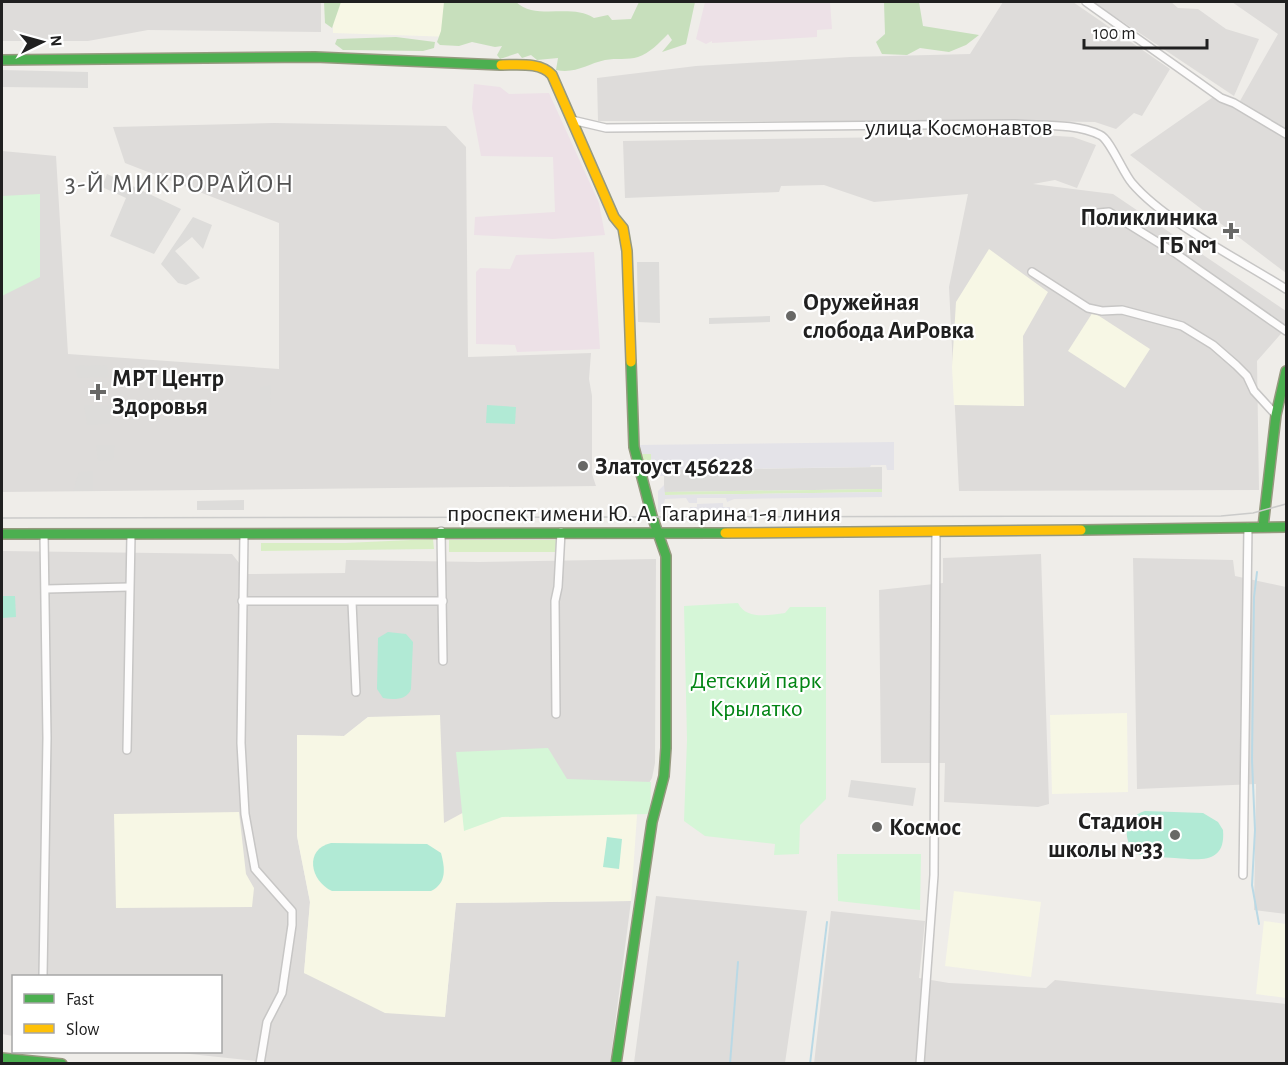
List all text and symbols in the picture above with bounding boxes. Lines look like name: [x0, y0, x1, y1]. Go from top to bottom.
north arrow: [12, 12, 72, 72]
scale bar: [1084, 12, 1207, 50]
text: 100 m: [1093, 25, 1136, 43]
text: N: [47, 35, 64, 47]
street label: улица Космонавтов: [864, 116, 1053, 140]
district label: 3-Й МИКРОРАЙОН: [65, 171, 295, 197]
place label: Поликлиника ГБ №1: [1080, 206, 1218, 258]
marker: Поликлиника ГБ №1: [1222, 222, 1240, 240]
place label: Оружейная слобода АиРовка: [803, 291, 974, 343]
marker: Оружейная слобода АиРовка: [784, 309, 798, 323]
place label: МРТ Центр Здоровья: [112, 367, 224, 419]
marker: МРТ Центр Здоровья: [89, 383, 107, 401]
place label: Златоуст 456228: [595, 455, 753, 479]
marker: Златоуст 456228: [576, 459, 590, 473]
street label: проспект имени Ю. А. Гагарина 1-я линия: [447, 502, 841, 526]
park label: Детский парк Крылатко: [690, 669, 822, 721]
place label: Стадион школы №33: [1048, 810, 1163, 862]
place label: Космос: [889, 816, 961, 840]
marker: Космос: [870, 820, 884, 834]
marker: Стадион школы №33: [1168, 828, 1182, 842]
legend: [12, 975, 222, 1053]
text: Fast: [66, 991, 94, 1009]
text: Slow: [66, 1021, 99, 1039]

